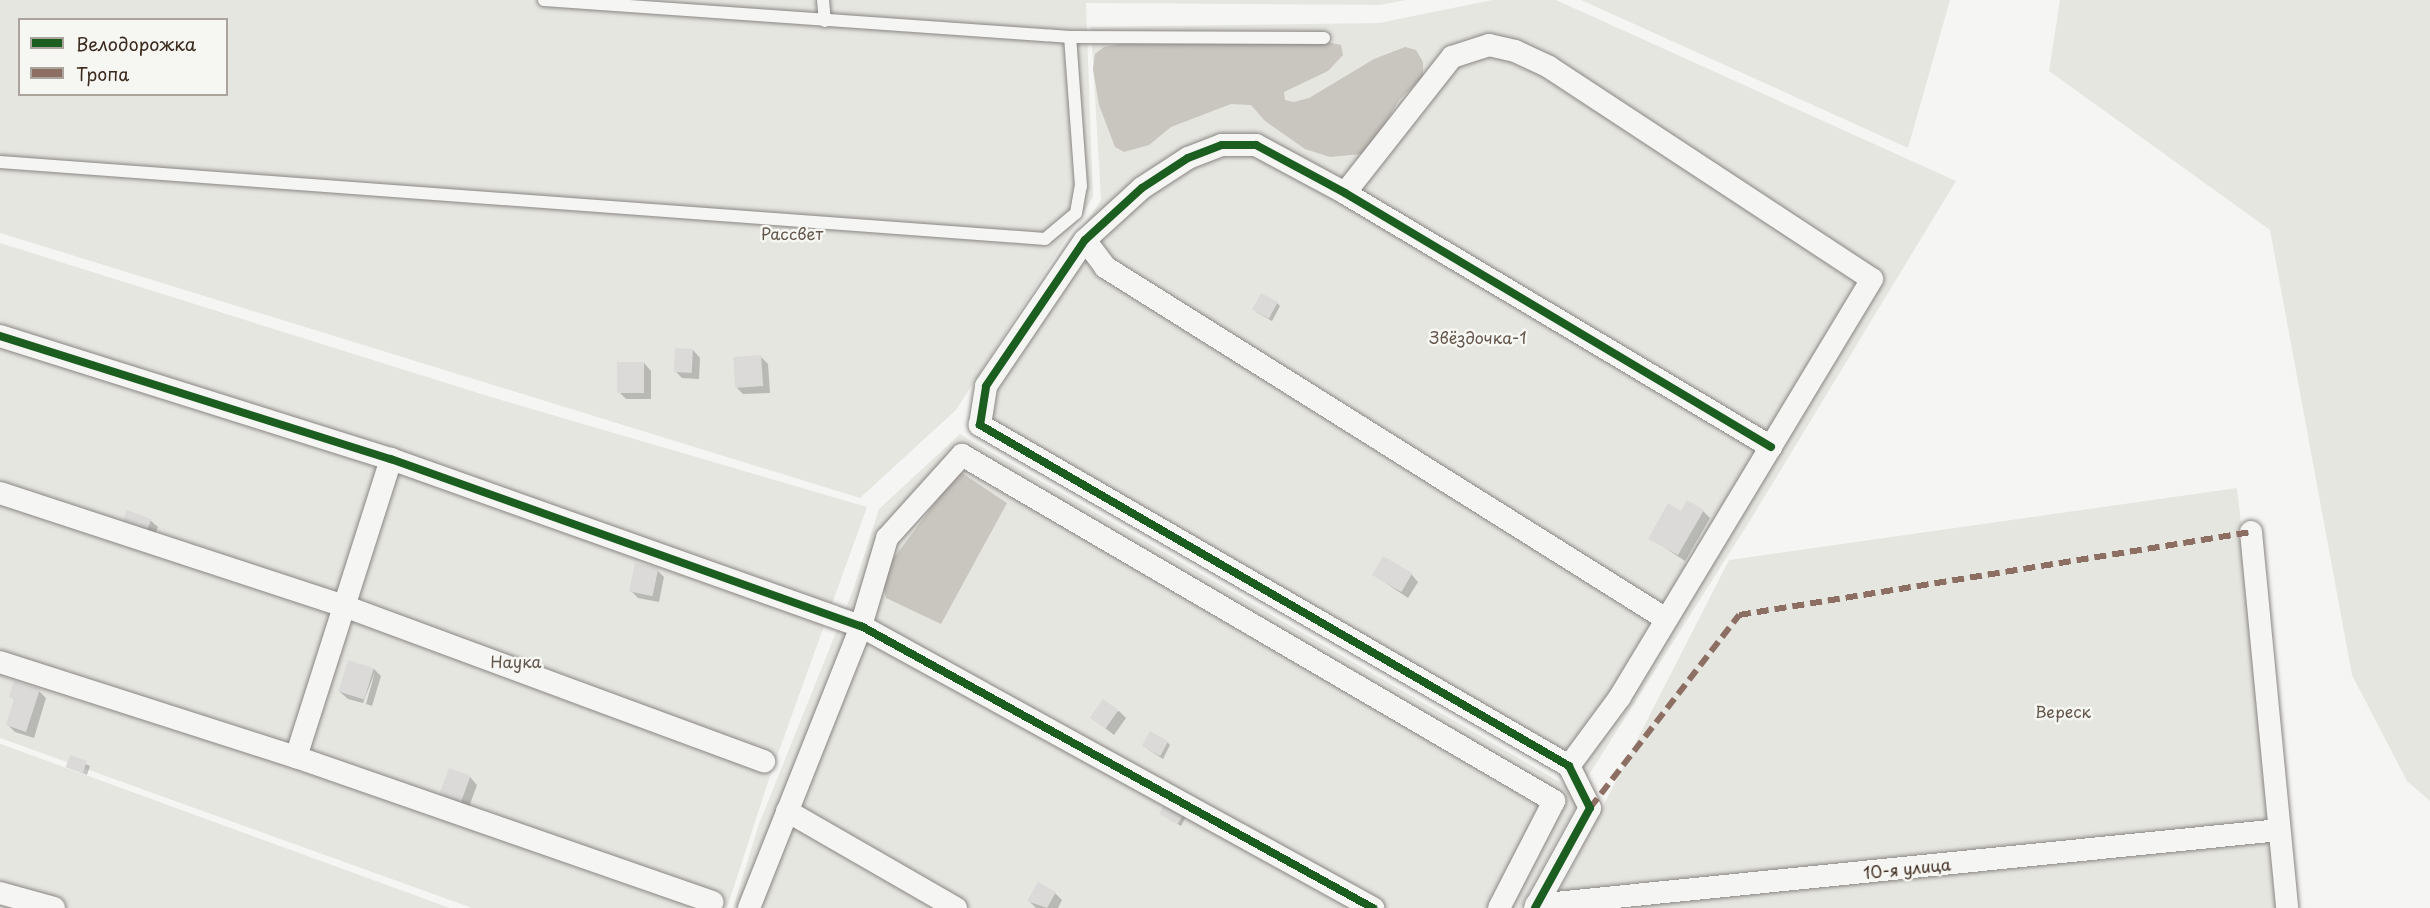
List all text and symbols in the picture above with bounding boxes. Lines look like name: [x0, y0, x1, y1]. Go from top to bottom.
legend: [18, 18, 228, 96]
text: Велодорожка: [76, 30, 196, 57]
text: Тропа: [76, 60, 129, 87]
park label: Рассвет: [761, 223, 823, 243]
park label: Звёздочка-1: [1429, 327, 1527, 347]
park label: Наука: [491, 651, 541, 671]
park label: Вереск: [2035, 701, 2091, 721]
street label: 10-я улица: [1862, 854, 1952, 882]

